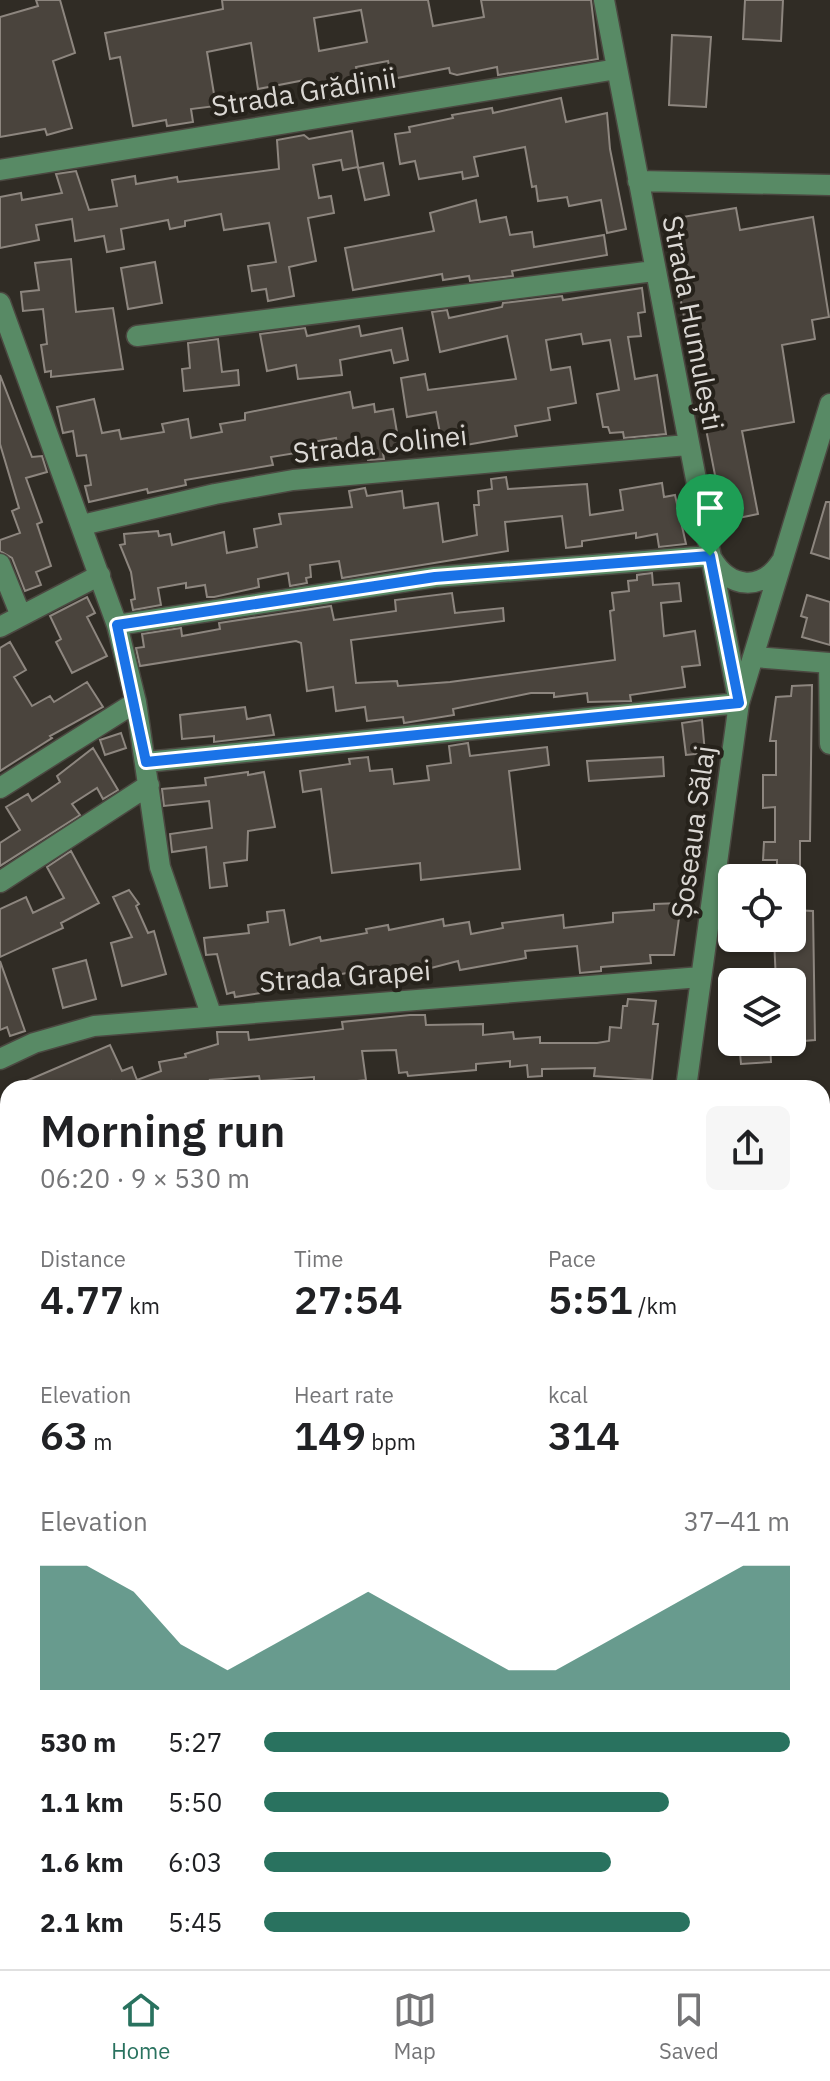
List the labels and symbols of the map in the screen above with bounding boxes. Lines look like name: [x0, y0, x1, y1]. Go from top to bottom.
street label: Strada Grădinii: [209, 59, 399, 124]
street label: Strada Humulești: [655, 212, 732, 434]
street label: Strada Colinei: [291, 416, 469, 471]
pin: [676, 474, 744, 556]
street label: Șoseaua Sălaj: [662, 743, 723, 921]
street label: Strada Grapei: [258, 951, 432, 1000]

